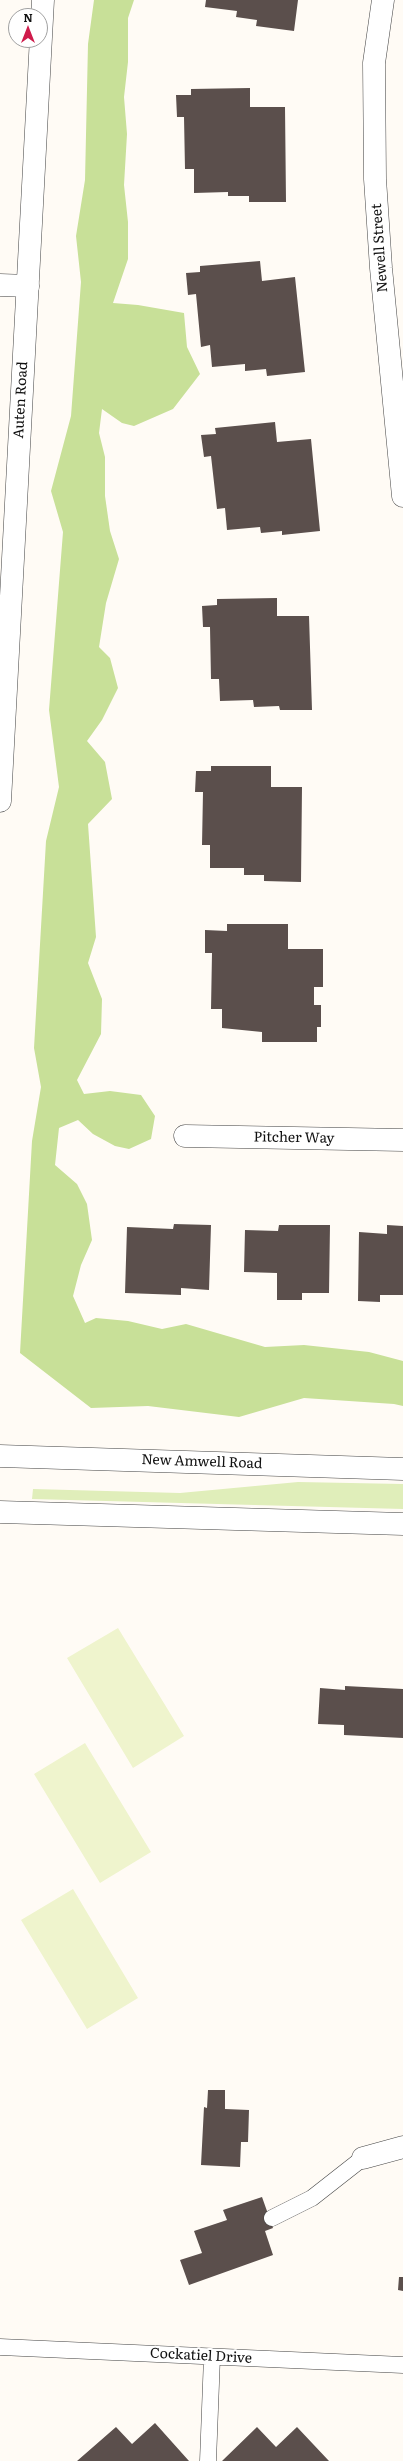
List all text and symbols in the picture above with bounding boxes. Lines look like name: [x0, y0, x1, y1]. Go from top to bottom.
north arrow: [8, 8, 48, 48]
text: N: [23, 9, 33, 25]
street label: Newell Street: [369, 203, 391, 293]
street label: Auten Road: [11, 361, 31, 439]
street label: Pitcher Way: [253, 1129, 335, 1147]
street label: New Amwell Road: [141, 1451, 263, 1473]
street label: Cockatiel Drive: [150, 2345, 252, 2367]

